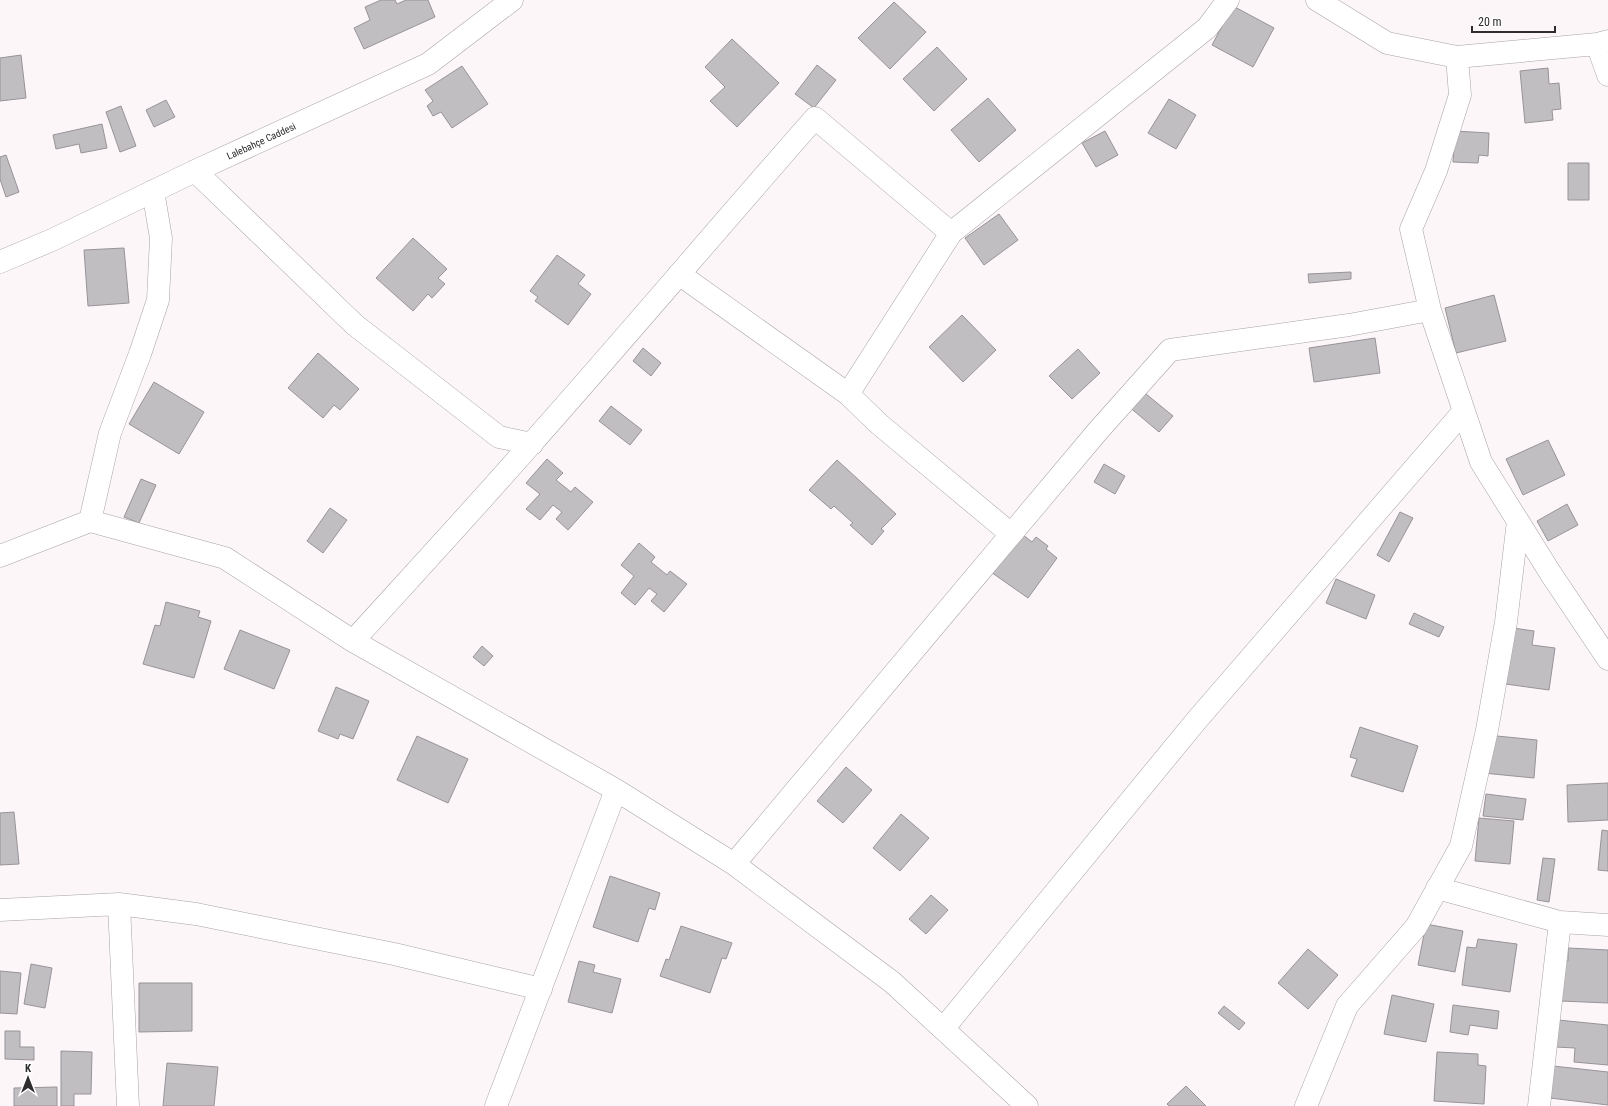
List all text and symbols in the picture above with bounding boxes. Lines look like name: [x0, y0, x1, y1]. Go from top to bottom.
scale bar: [1472, 8, 1555, 34]
text: 20 m: [1478, 15, 1502, 29]
street label: Lalebahçe Caddesi: [225, 120, 297, 161]
north arrow: [8, 1058, 48, 1098]
text: K: [25, 1062, 32, 1075]

